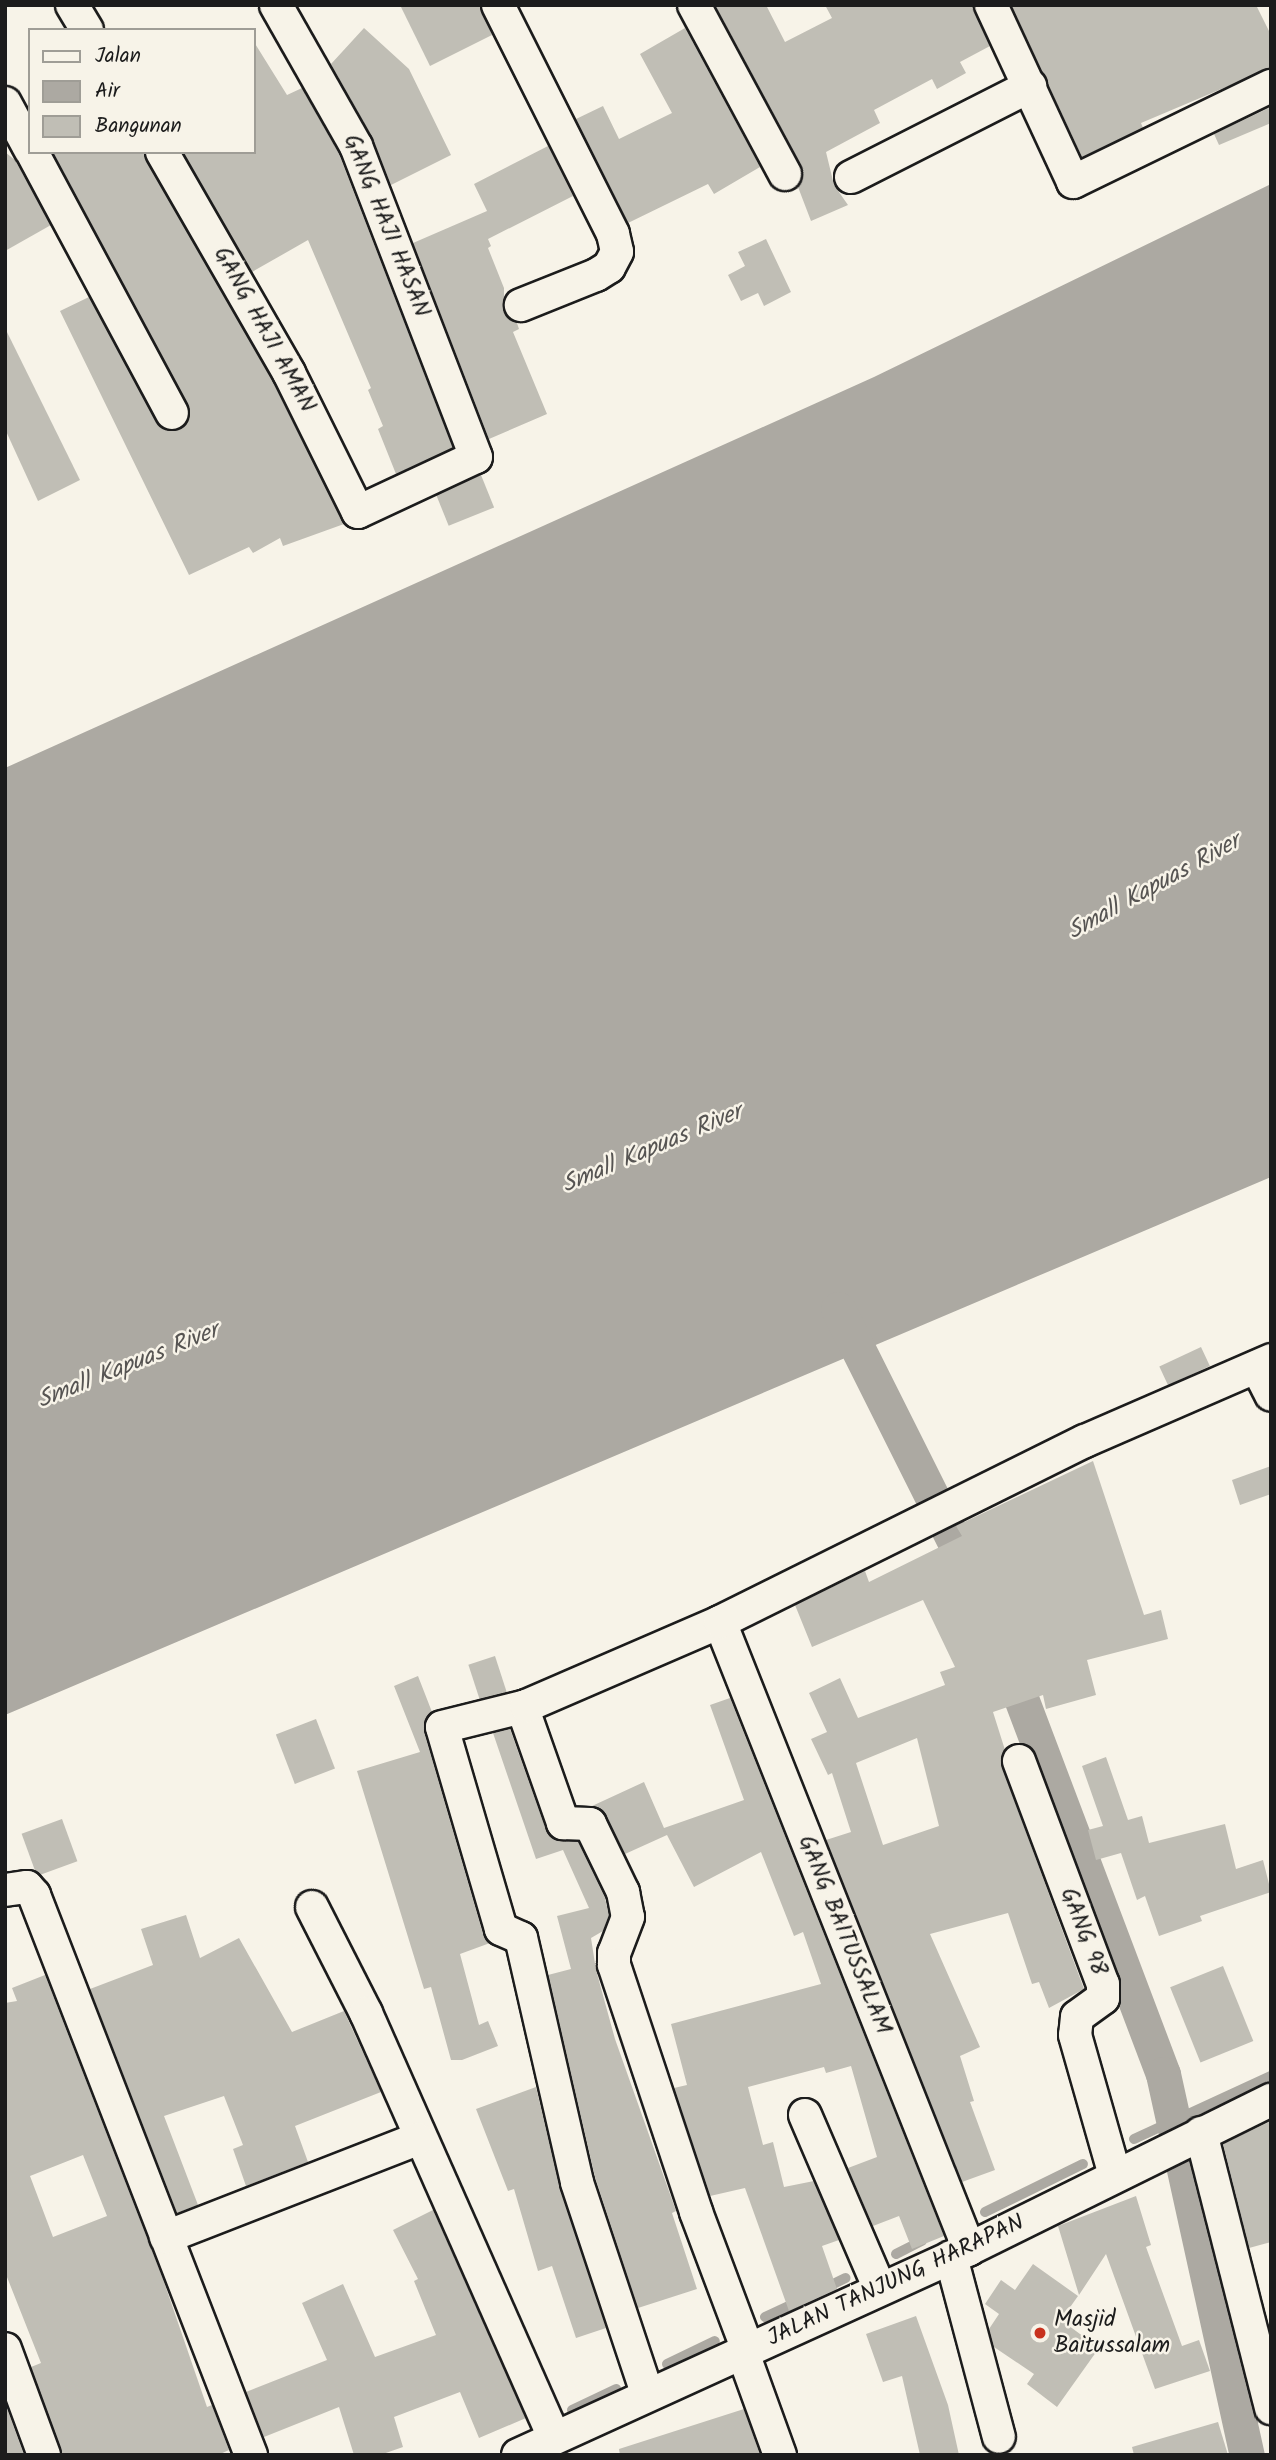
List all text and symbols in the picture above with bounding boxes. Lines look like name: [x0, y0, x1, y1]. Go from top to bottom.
legend: [28, 28, 256, 154]
text: Jalan: [95, 40, 141, 73]
text: Air: [95, 75, 120, 108]
text: Bangunan: [95, 110, 182, 143]
street label: GANG HAJI HASAN: [337, 131, 435, 321]
street label: GANG HAJI AMAN: [207, 242, 321, 418]
water label: Small Kapuas River: [1063, 828, 1245, 946]
water label: Small Kapuas River: [558, 1098, 746, 1200]
water label: Small Kapuas River: [33, 1317, 223, 1415]
street label: GANG BAITUSSALAM: [792, 1832, 896, 2038]
street label: GANG 98: [1054, 1884, 1112, 1980]
street label: JALAN TANJUNG HARAPAN: [763, 2209, 1029, 2353]
place label: Masjid Baitussalam: [1054, 2306, 1170, 2360]
marker: Masjid Baitussalam: [1032, 2325, 1048, 2341]

